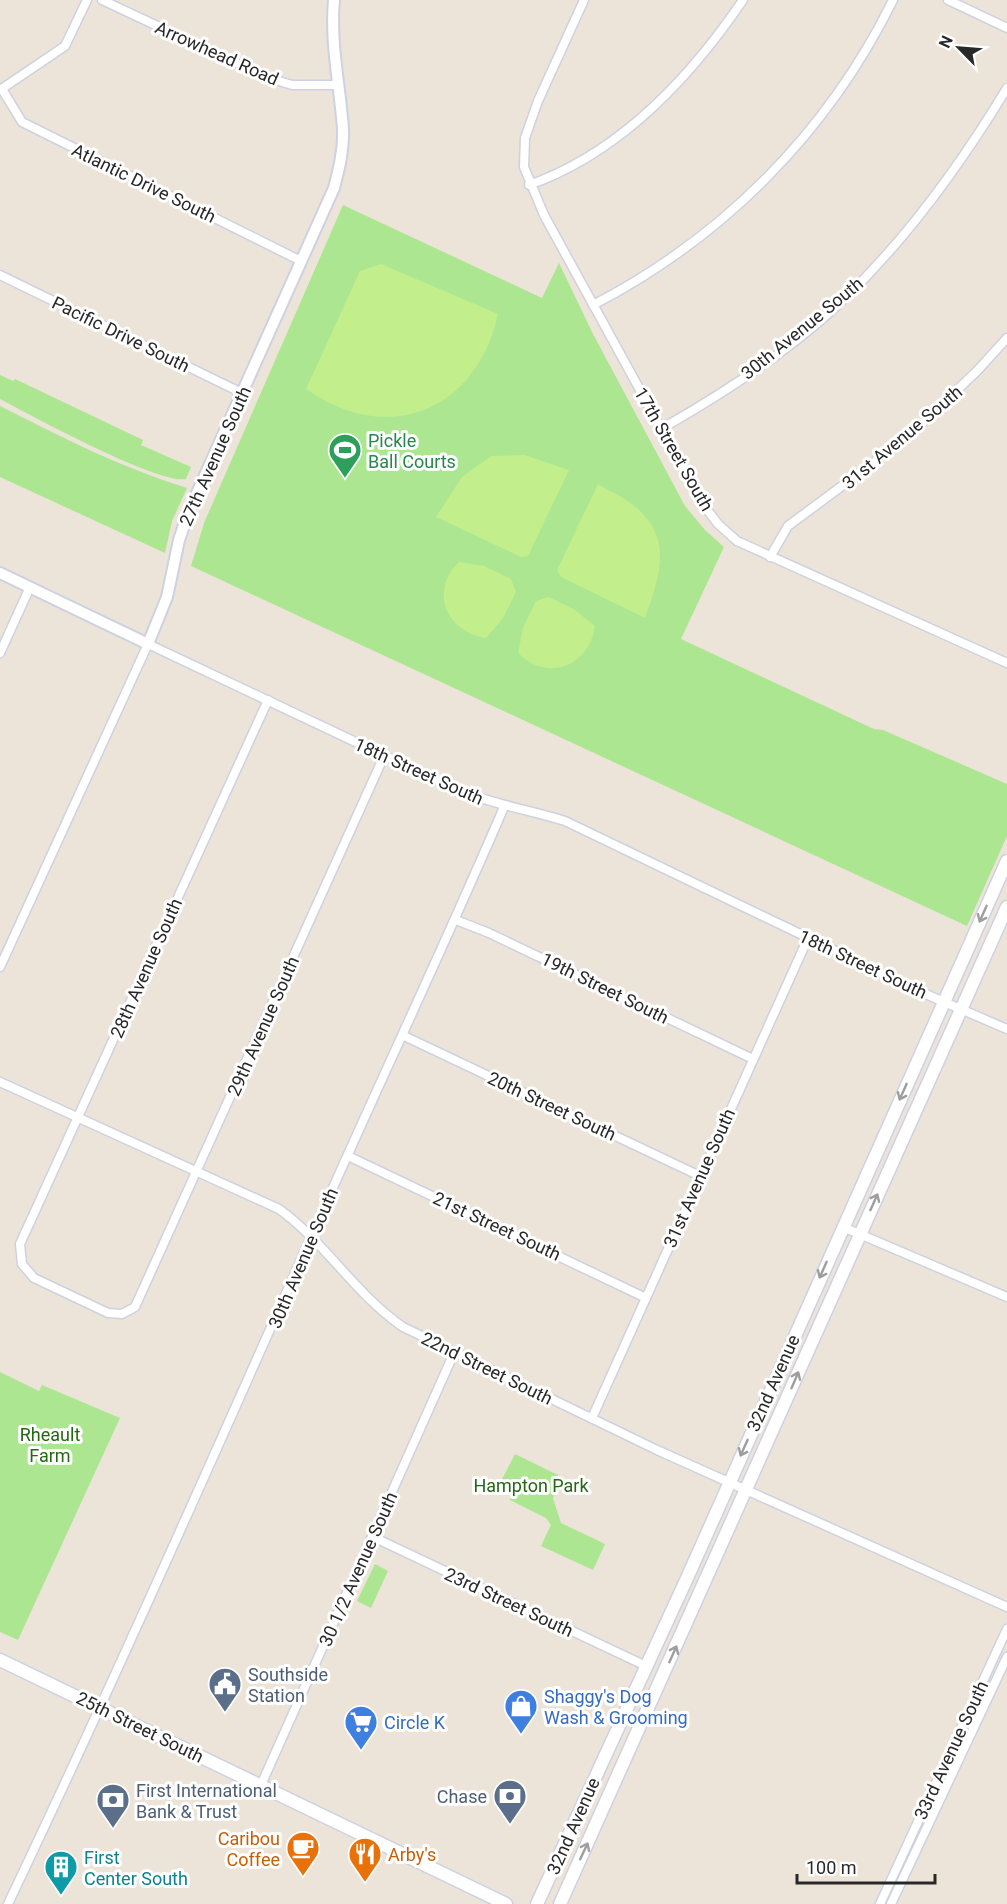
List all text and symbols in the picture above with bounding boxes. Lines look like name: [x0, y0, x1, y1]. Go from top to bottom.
street label: Arrowhead Road: [152, 16, 282, 90]
north arrow: [929, 18, 989, 78]
text: N: [935, 33, 957, 51]
street label: Atlantic Drive South: [69, 139, 219, 227]
street label: 30th Avenue South: [737, 272, 867, 384]
street label: Pacific Drive South: [49, 292, 193, 376]
street label: 31st Avenue South: [838, 381, 966, 493]
street label: 27th Avenue South: [175, 383, 255, 529]
street label: 17th Street South: [630, 384, 718, 514]
place label: Pickle Ball Courts: [368, 430, 456, 472]
sports icon: Pickle Ball Courts: [327, 432, 363, 479]
street label: 18th Street South: [351, 733, 487, 809]
street label: 28th Avenue South: [106, 895, 186, 1041]
one-way arrow: [977, 905, 988, 923]
street label: 18th Street South: [796, 925, 930, 1003]
street label: 19th Street South: [538, 948, 672, 1028]
street label: 29th Avenue South: [223, 953, 303, 1099]
street label: 20th Street South: [485, 1067, 619, 1145]
one-way arrow: [897, 1083, 908, 1101]
street label: 31st Avenue South: [659, 1105, 739, 1251]
street label: 30th Avenue South: [264, 1185, 342, 1331]
street label: 21st Street South: [430, 1187, 564, 1265]
one-way arrow: [869, 1193, 880, 1211]
one-way arrow: [817, 1261, 829, 1279]
street label: 22nd Street South: [418, 1327, 556, 1409]
street label: 32nd Avenue: [742, 1331, 804, 1435]
one-way arrow: [790, 1371, 801, 1390]
park label: Rheault Farm: [20, 1424, 80, 1466]
one-way arrow: [738, 1439, 749, 1457]
park label: Hampton Park: [473, 1475, 589, 1496]
street label: 30 1/2 Avenue South: [314, 1489, 402, 1649]
street label: 23rd Street South: [441, 1563, 577, 1641]
one-way arrow: [668, 1645, 679, 1664]
place label: Southside Station: [248, 1664, 328, 1706]
public building icon: Southside Station: [207, 1666, 243, 1713]
street label: 33rd Avenue South: [910, 1677, 992, 1823]
place label: Shaggy's Dog Wash & Grooming: [544, 1686, 688, 1728]
street label: 25th Street South: [73, 1687, 207, 1767]
shop icon: Shaggy's Dog Wash & Grooming: [503, 1688, 539, 1735]
supermarket icon: Circle K: [343, 1704, 379, 1751]
place label: Circle K: [384, 1712, 446, 1733]
street label: 32nd Avenue: [542, 1774, 604, 1878]
bank icon: Chase: [492, 1778, 528, 1825]
place label: First International Bank & Trust: [136, 1780, 277, 1822]
bank icon: First International Bank & Trust: [95, 1782, 131, 1829]
place label: Chase: [437, 1786, 487, 1807]
place label: Caribou Coffee: [218, 1828, 280, 1870]
cafe icon: Caribou Coffee: [285, 1830, 321, 1877]
restaurant icon: Arby's: [347, 1836, 383, 1883]
one-way arrow: [579, 1842, 591, 1860]
place label: Arby's: [388, 1844, 436, 1865]
place label: First Center South: [84, 1847, 188, 1889]
scale bar: [797, 1847, 935, 1885]
building icon: First Center South: [43, 1849, 79, 1896]
text: 100 m: [806, 1857, 857, 1878]

